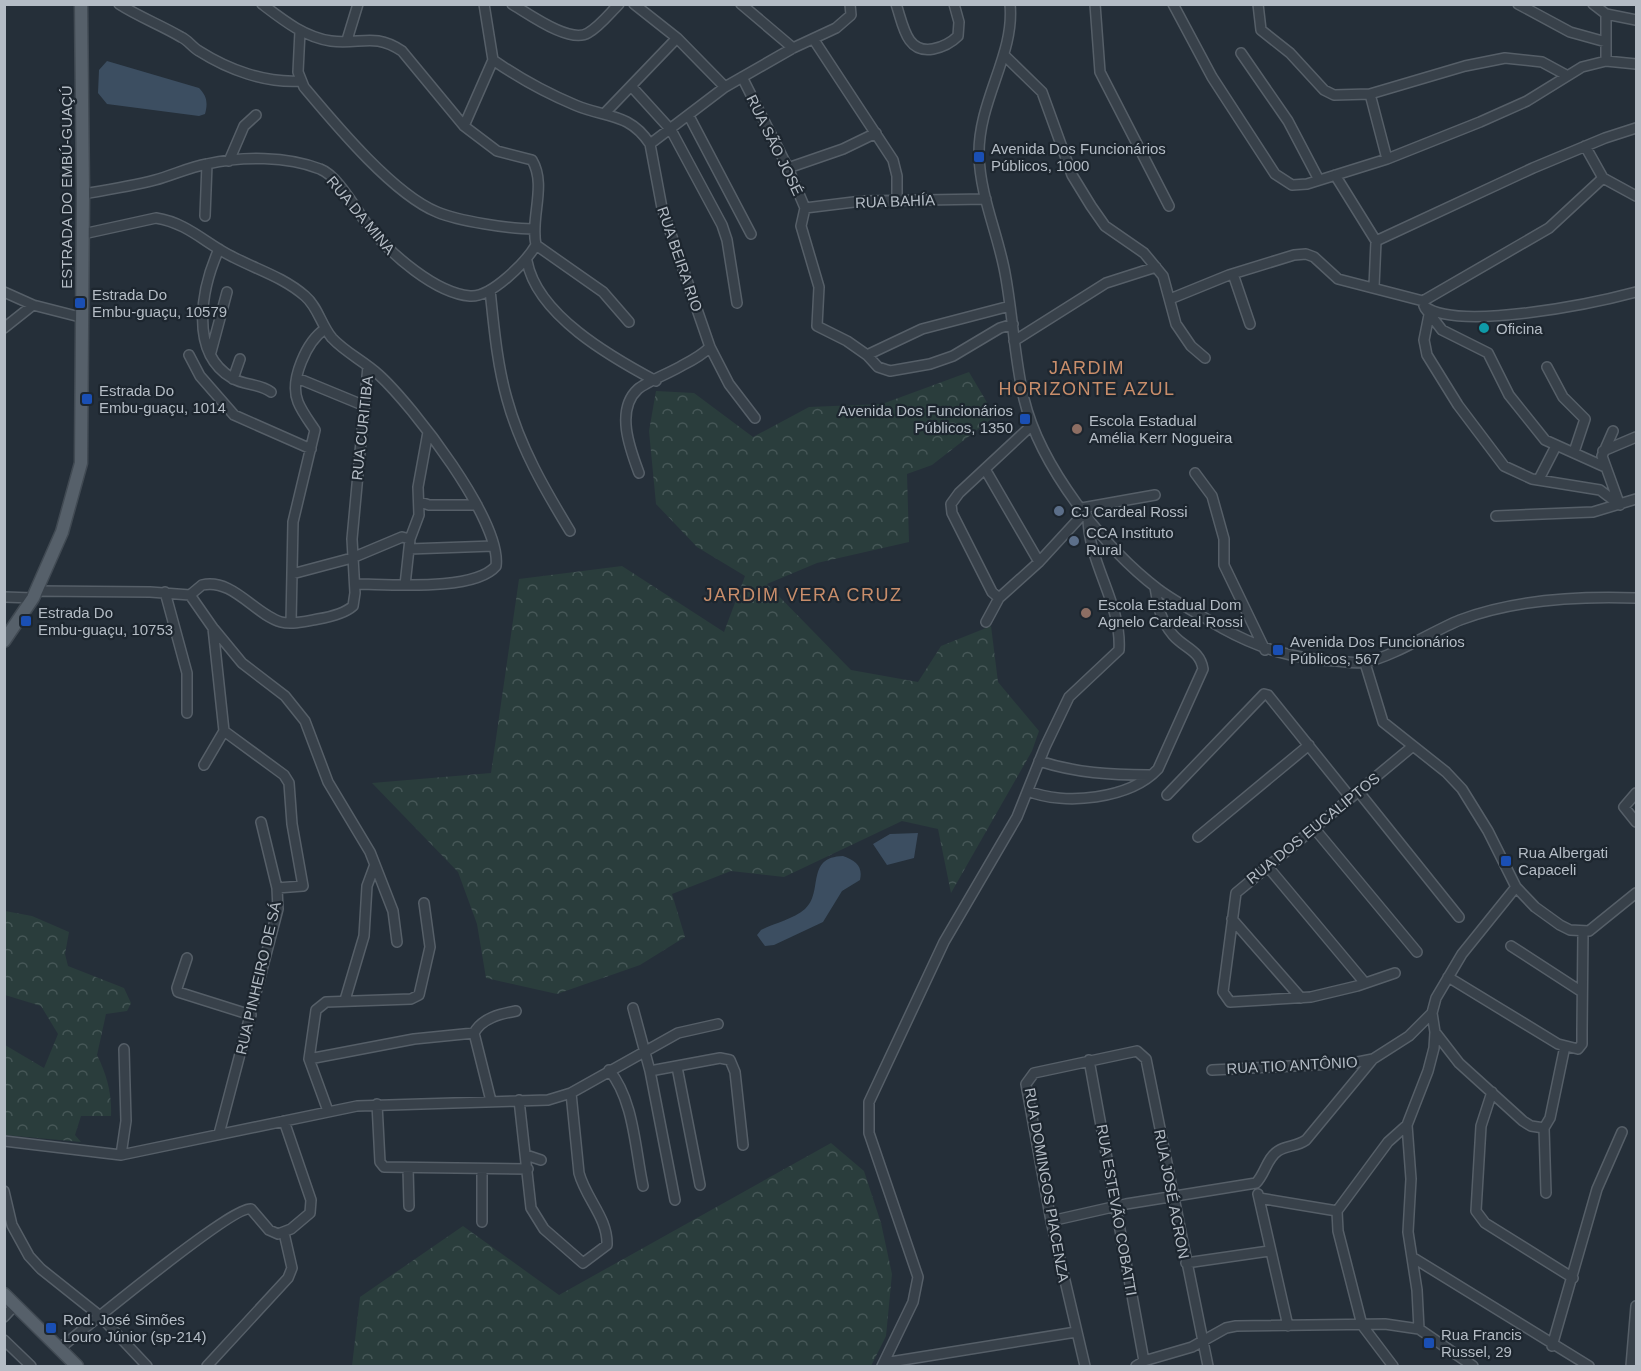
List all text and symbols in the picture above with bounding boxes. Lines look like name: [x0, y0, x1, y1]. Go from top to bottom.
street label: ESTRADA DO EMBÚ-GUAÇÚ: [58, 85, 75, 289]
street label: RUA SÃO JOSÉ: [743, 92, 807, 198]
place label: Avenida Dos Funcionários Públicos, 1000: [991, 140, 1166, 174]
marker: Avenida Dos Funcionários Públicos, 1000: [972, 150, 986, 164]
street label: RUA DA MINA: [323, 173, 399, 257]
street label: RUA BAHÍA: [855, 191, 935, 211]
street label: RUA BEIRA RIO: [654, 204, 706, 314]
place label: Estrada Do Embu-guaçu, 10579: [92, 286, 227, 320]
marker: Estrada Do Embu-guaçu, 10579: [73, 296, 87, 310]
place label: Oficina: [1496, 320, 1543, 337]
marker: Oficina: [1477, 321, 1491, 335]
district label: JARDIM HORIZONTE AZUL: [998, 358, 1176, 399]
street label: RUA CURITIBA: [348, 375, 376, 481]
place label: Estrada Do Embu-guaçu, 1014: [99, 382, 226, 416]
marker: Estrada Do Embu-guaçu, 1014: [80, 392, 94, 406]
place label: Avenida Dos Funcionários Públicos, 1350: [838, 402, 1013, 436]
marker: Avenida Dos Funcionários Públicos, 1350: [1018, 412, 1032, 426]
place label: Escola Estadual Amélia Kerr Nogueira: [1089, 412, 1233, 446]
marker: Escola Estadual Amélia Kerr Nogueira: [1070, 422, 1084, 436]
place label: CJ Cardeal Rossi: [1071, 503, 1188, 520]
marker: CJ Cardeal Rossi: [1052, 504, 1066, 518]
place label: CCA Instituto Rural: [1086, 524, 1174, 558]
marker: CCA Instituto Rural: [1067, 534, 1081, 548]
district label: JARDIM VERA CRUZ: [703, 585, 903, 605]
place label: Escola Estadual Dom Agnelo Cardeal Rossi: [1098, 596, 1243, 630]
place label: Estrada Do Embu-guaçu, 10753: [38, 604, 173, 638]
marker: Escola Estadual Dom Agnelo Cardeal Rossi: [1079, 606, 1093, 620]
marker: Estrada Do Embu-guaçu, 10753: [19, 614, 33, 628]
place label: Avenida Dos Funcionários Públicos, 567: [1290, 633, 1465, 667]
marker: Avenida Dos Funcionários Públicos, 567: [1271, 643, 1285, 657]
street label: RUA DOS EUCALIPTOS: [1243, 769, 1383, 887]
place label: Rua Albergati Capaceli: [1518, 844, 1608, 878]
marker: Rua Albergati Capaceli: [1499, 854, 1513, 868]
street label: RUA PINHEIRO DE SÁ: [232, 900, 284, 1056]
street label: RUA TIO ANTÔNIO: [1226, 1053, 1358, 1077]
street label: RUA DOMINGOS PIACENZA: [1021, 1086, 1073, 1284]
street label: RUA ESTEVÃO COBATTI: [1094, 1123, 1140, 1297]
street label: RUA JOSÉ ACRON: [1151, 1128, 1193, 1260]
place label: Rod. José Simões Louro Júnior (sp-214): [63, 1311, 206, 1345]
marker: Rod. José Simões Louro Júnior (sp-214): [44, 1321, 58, 1335]
place label: Rua Francis Russel, 29: [1441, 1326, 1522, 1360]
marker: Rua Francis Russel, 29: [1422, 1336, 1436, 1350]

